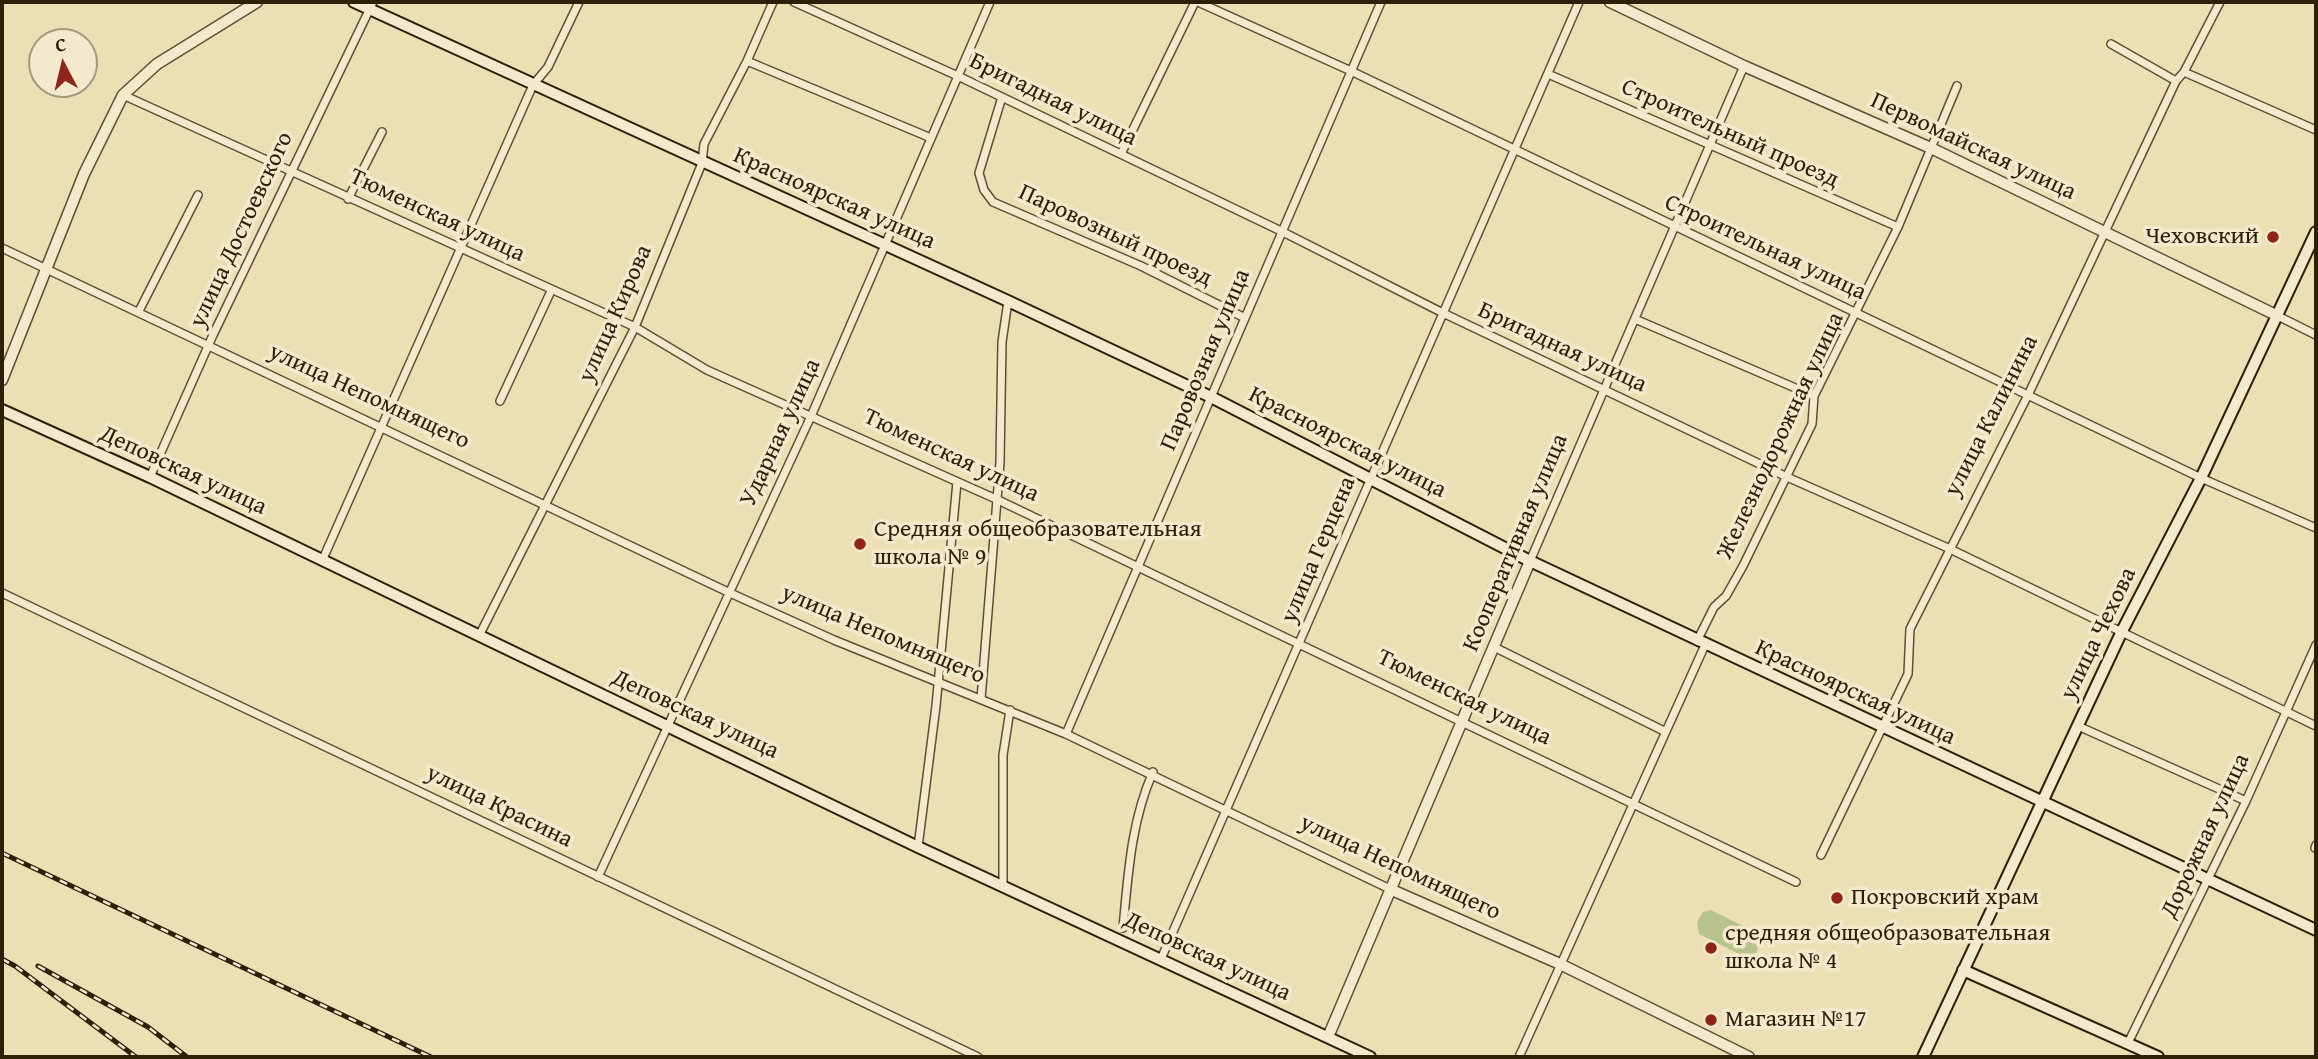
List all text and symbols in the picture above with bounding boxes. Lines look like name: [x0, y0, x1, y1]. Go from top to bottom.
north arrow: [28, 28, 98, 98]
text: С: [54, 30, 68, 59]
street label: Бригадная улица: [964, 47, 1142, 153]
street label: Строительный проезд: [1617, 73, 1843, 195]
street label: Первомайская улица: [1866, 87, 2080, 207]
street label: улица Достоевского: [184, 127, 300, 333]
street label: Красноярская улица: [729, 142, 939, 256]
street label: Тюменская улица: [345, 163, 529, 269]
street label: Паровозный проезд: [1014, 179, 1216, 293]
street label: Строительная улица: [1660, 189, 1870, 307]
place label: Чеховский: [2145, 223, 2259, 251]
marker: Чеховский: [2265, 229, 2281, 245]
street label: улица Кирова: [573, 241, 659, 387]
street label: Паровозная улица: [1155, 265, 1257, 455]
street label: Бригадная улица: [1473, 296, 1651, 400]
street label: Железнодорожная улица: [1711, 308, 1851, 564]
street label: улица Калинина: [1939, 330, 2045, 502]
street label: улица Непомнящего: [264, 338, 474, 456]
street label: Ударная улица: [734, 355, 828, 511]
street label: Красноярская улица: [1243, 381, 1451, 505]
street label: Тюменская улица: [859, 403, 1043, 509]
street label: Деповская улица: [95, 420, 271, 522]
street label: Кооперативная улица: [1457, 430, 1575, 656]
street label: улица Герцена: [1275, 472, 1363, 628]
place label: Средняя общеобразовательная школа № 9: [874, 516, 1202, 572]
marker: Средняя общеобразовательная школа № 9: [852, 536, 868, 552]
street label: улица Чехова: [2055, 563, 2143, 705]
street label: улица Непомнящего: [777, 579, 989, 691]
street label: Красноярская улица: [1750, 634, 1960, 752]
street label: Тюменская улица: [1372, 643, 1556, 753]
street label: Деповская улица: [607, 664, 783, 766]
street label: Дорожная улица: [2155, 749, 2257, 923]
street label: улица Красина: [421, 759, 577, 855]
street label: улица Непомнящего: [1295, 809, 1505, 927]
place label: Покровский храм: [1851, 884, 2039, 912]
marker: Покровский храм: [1829, 890, 1845, 906]
street label: Деповская улица: [1119, 906, 1295, 1008]
place label: средняя общеобразовательная школа № 4: [1725, 920, 2050, 976]
marker: средняя общеобразовательная школа № 4: [1703, 940, 1719, 956]
place label: Магазин №17: [1725, 1006, 1867, 1034]
marker: Магазин №17: [1703, 1012, 1719, 1028]

